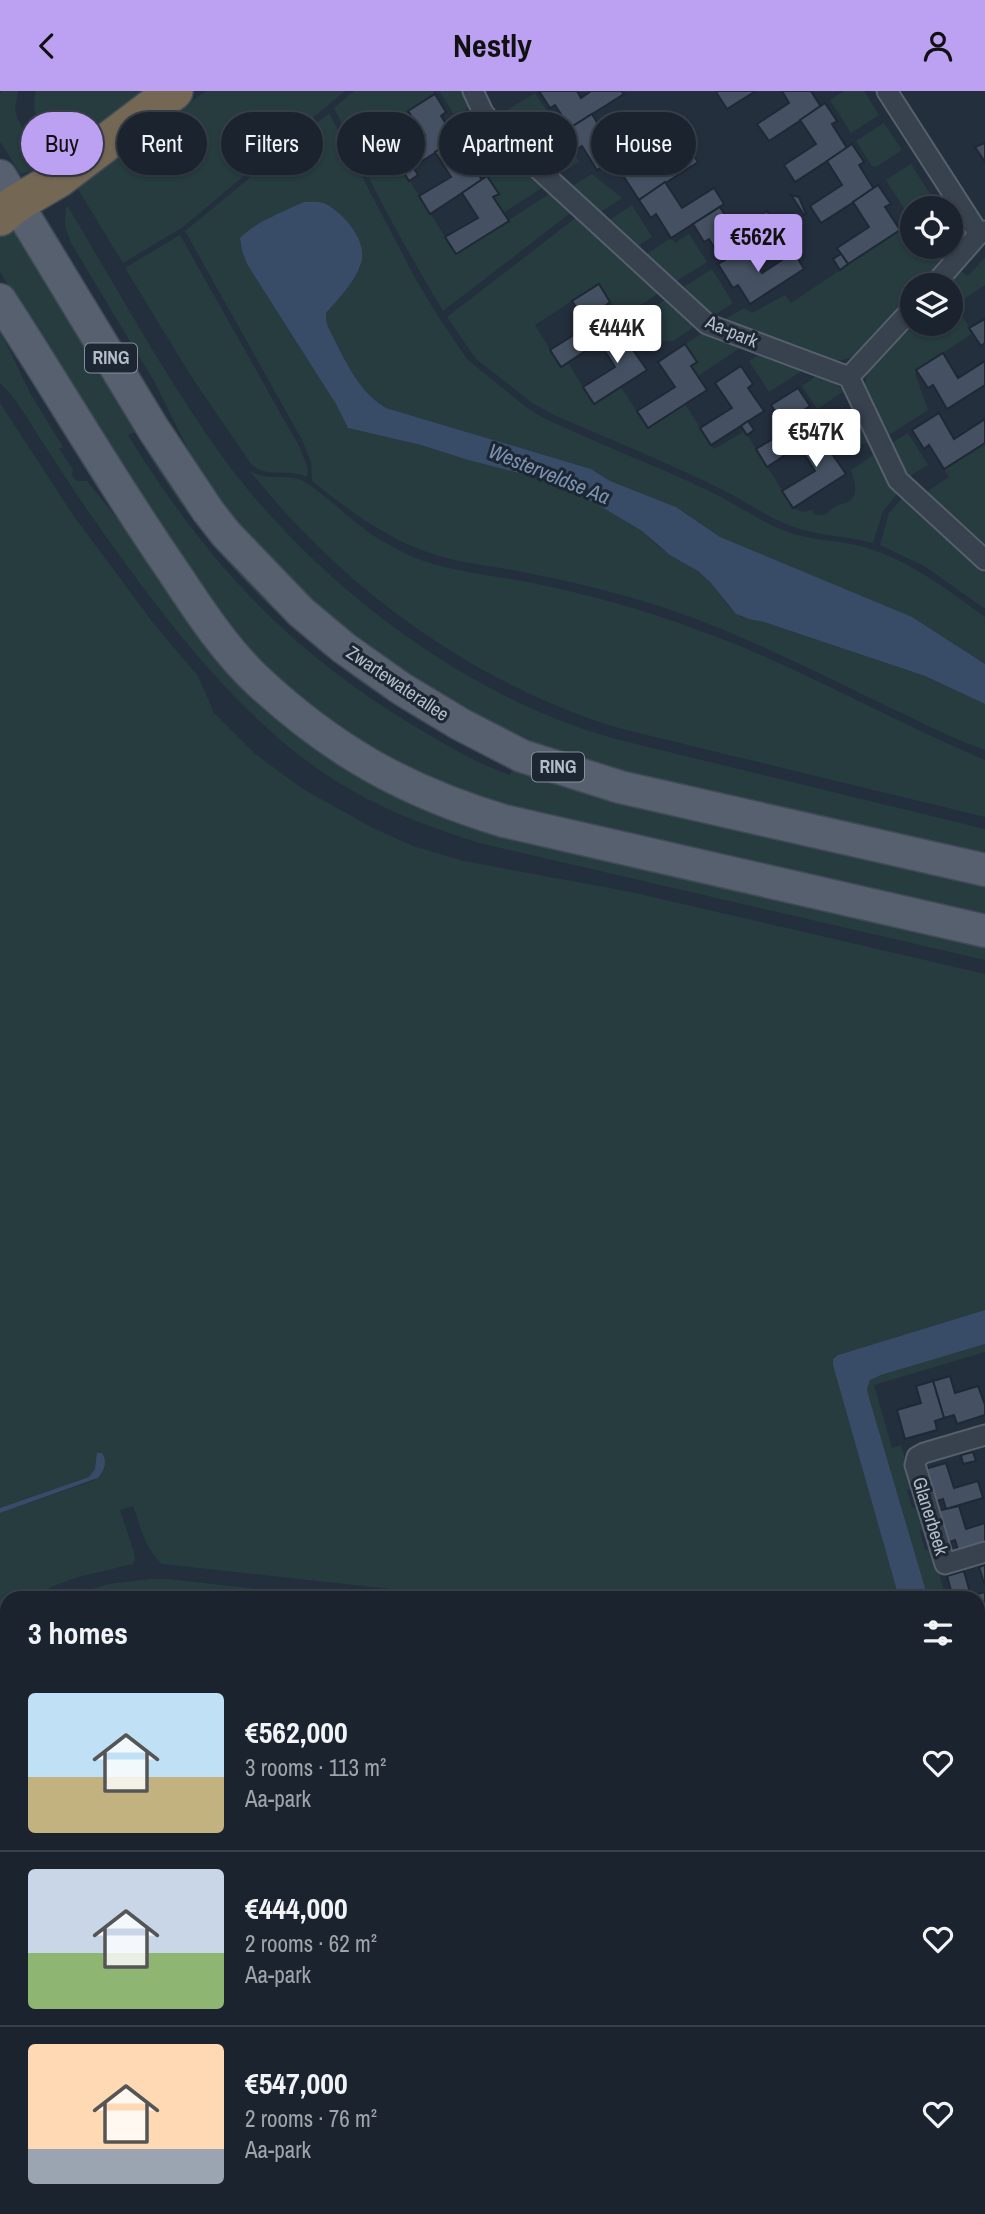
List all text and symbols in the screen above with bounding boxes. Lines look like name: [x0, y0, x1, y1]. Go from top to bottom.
text: Nestly: [453, 24, 532, 67]
icon: back: [28, 27, 66, 65]
icon: person: [919, 27, 957, 65]
chip: Buy: [21, 112, 103, 175]
chip: Rent: [117, 112, 207, 175]
chip: Filters: [221, 112, 323, 175]
chip: New: [337, 112, 425, 175]
chip: Apartment: [439, 112, 577, 175]
chip: House: [591, 112, 696, 175]
map controls: [900, 196, 963, 336]
button: locate: [900, 196, 963, 259]
pin: €562K: [709, 215, 807, 274]
text: €562K: [730, 221, 786, 252]
button: layers: [900, 273, 963, 336]
pin: €444K: [568, 306, 666, 365]
street label: Aa-park: [701, 308, 762, 354]
text: €444K: [589, 312, 645, 343]
road number: RING: [85, 344, 137, 373]
pin: €547K: [767, 409, 865, 469]
text: €547K: [788, 416, 844, 447]
water label: Westerveldse Aa: [484, 436, 614, 511]
street label: Zwartewaterallee: [342, 639, 454, 727]
road number: RING: [532, 753, 584, 781]
street label: Glanerbeek: [907, 1474, 955, 1559]
text: 3 homes: [28, 1613, 128, 1653]
icon: filters: [919, 1614, 957, 1652]
text: €562,000: [245, 1712, 348, 1752]
icon: home: [84, 1721, 168, 1805]
icon: heart: [919, 1744, 957, 1782]
text: 3 rooms · 113 m²: [245, 1752, 386, 1783]
text: Aa-park: [245, 1783, 311, 1814]
text: €444,000: [245, 1888, 348, 1928]
icon: home: [84, 1897, 168, 1981]
icon: heart: [919, 1920, 957, 1958]
text: 2 rooms · 62 m²: [245, 1928, 377, 1959]
text: Aa-park: [245, 1959, 311, 1990]
text: €547,000: [245, 2063, 348, 2103]
icon: home: [84, 2072, 168, 2156]
icon: heart: [919, 2095, 957, 2133]
text: 2 rooms · 76 m²: [245, 2103, 377, 2134]
text: Aa-park: [245, 2134, 311, 2165]

